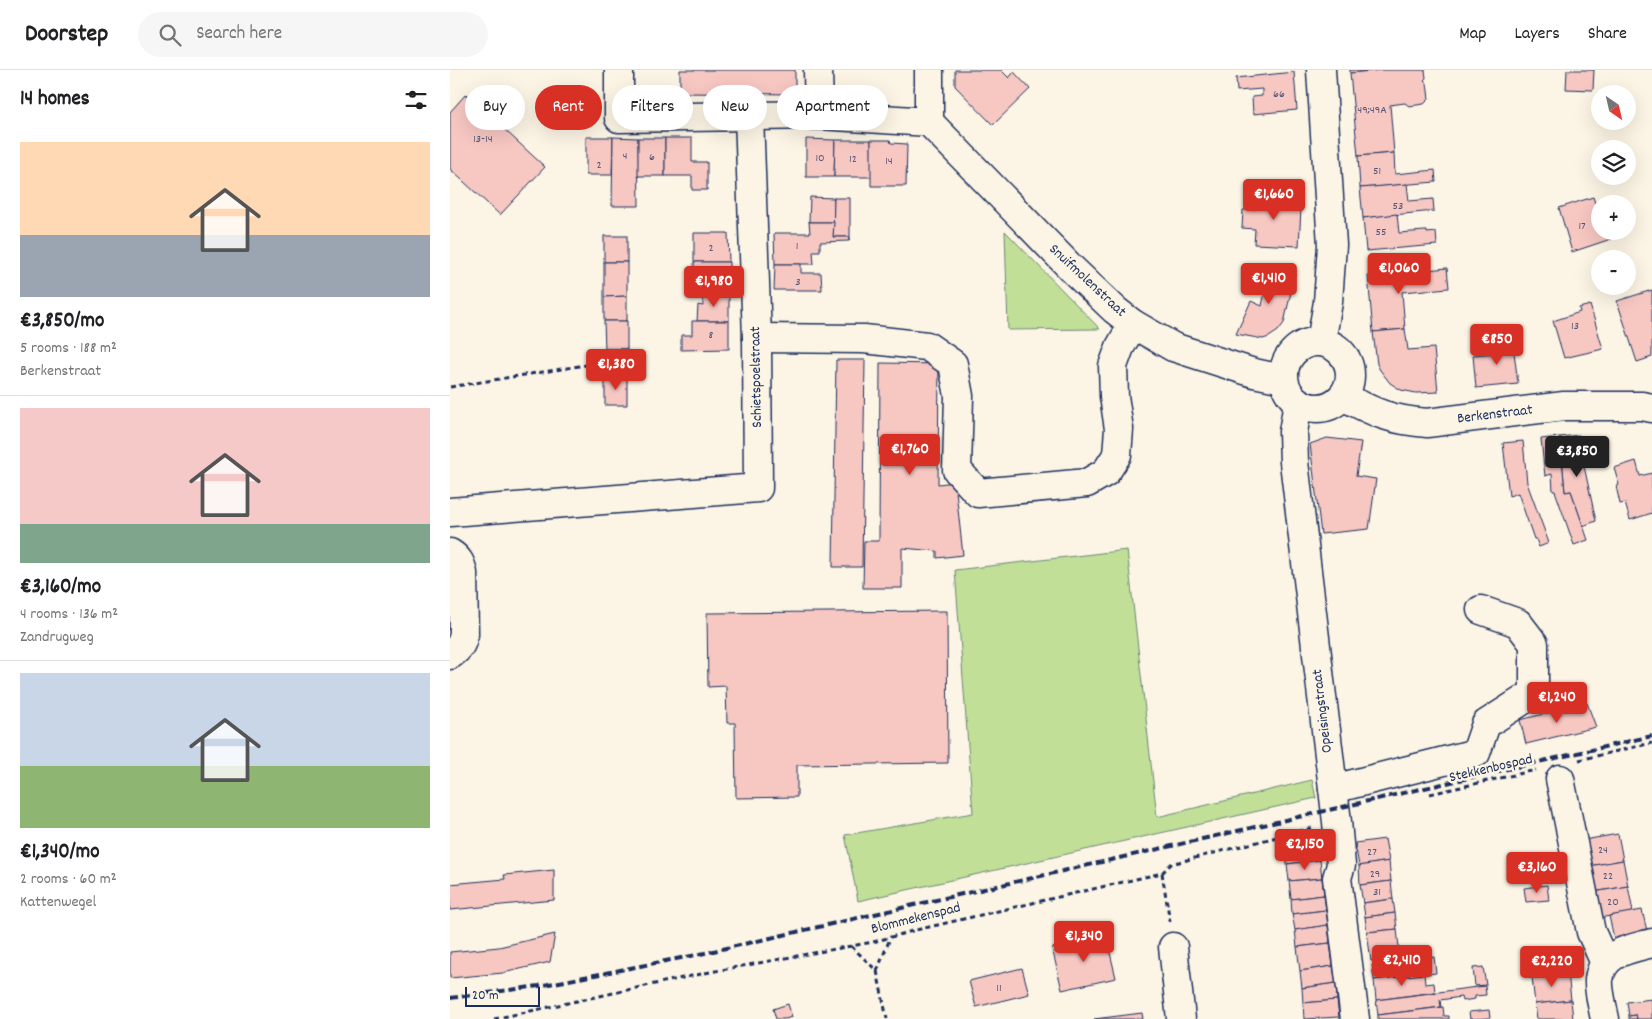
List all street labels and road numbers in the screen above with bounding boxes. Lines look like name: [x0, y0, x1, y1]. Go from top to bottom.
street label: Snuifmolenstraat: [1043, 239, 1131, 323]
street label: Schietspoelstraat: [745, 326, 769, 428]
street label: Berkenstraat: [1456, 399, 1535, 431]
street label: Opeisingstraat: [1307, 667, 1339, 754]
street label: Stekkenbospad: [1447, 749, 1535, 789]
street label: Blommekenspad: [869, 897, 963, 941]

